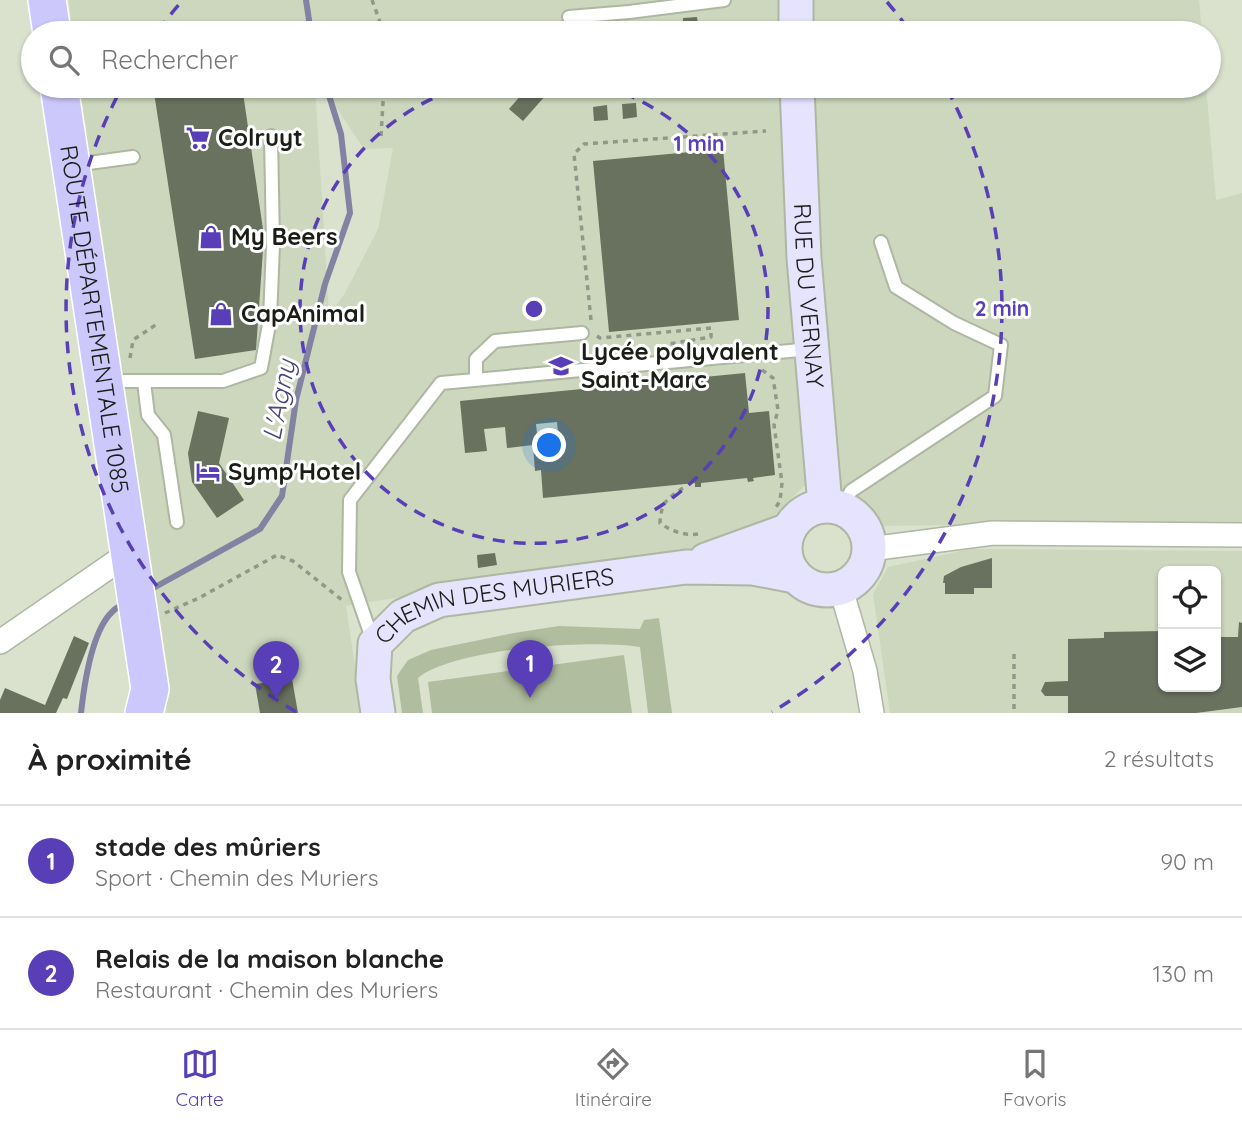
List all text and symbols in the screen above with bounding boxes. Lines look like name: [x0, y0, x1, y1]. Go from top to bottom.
search box: [21, 21, 1221, 98]
icon: search: [45, 41, 83, 79]
text: Rechercher: [101, 43, 238, 76]
place label: Colruyt: [218, 122, 303, 152]
supermarket icon: Colruyt: [184, 124, 212, 152]
text: 1 min: [674, 130, 724, 156]
street label: ROUTE DÉPARTEMENTALE 1085: [54, 143, 136, 495]
street label: RUE DU VERNAY: [788, 203, 831, 389]
place label: My Beers: [231, 221, 337, 251]
shop icon: My Beers: [197, 223, 225, 251]
text: 2 min: [975, 295, 1029, 321]
centre of rings: [522, 297, 546, 321]
place label: CapAnimal: [241, 298, 365, 328]
shop icon: CapAnimal: [207, 300, 235, 328]
place label: Lycée polyvalent Saint-Marc: [581, 336, 779, 394]
school or university icon: Lycée polyvalent Saint-Marc: [547, 352, 575, 380]
water label: L'Agny: [255, 356, 303, 443]
your location: [532, 428, 566, 462]
place label: Symp'Hotel: [228, 456, 361, 486]
hotel icon: Symp'Hotel: [194, 458, 222, 486]
street label: CHEMIN DES MURIERS: [368, 561, 616, 650]
map controls: [1158, 566, 1221, 692]
button: locate: [1158, 566, 1221, 629]
button: layers: [1158, 629, 1221, 692]
pin: 1: [507, 640, 553, 698]
pin: 2: [253, 641, 299, 699]
text: À proximité: [28, 740, 192, 778]
text: 2 résultats: [1104, 744, 1214, 773]
text: stade des mûriers: [95, 830, 321, 863]
text: 1: [47, 847, 55, 876]
text: 90 m: [1160, 847, 1214, 876]
text: Sport · Chemin des Muriers: [95, 863, 379, 892]
text: Relais de la maison blanche: [95, 942, 444, 975]
text: 2: [44, 959, 58, 988]
text: 130 m: [1152, 959, 1214, 988]
text: Restaurant · Chemin des Muriers: [95, 975, 438, 1004]
tab: Carte: [176, 1045, 224, 1111]
tab: Itinéraire: [575, 1045, 652, 1111]
tab: Favoris: [1003, 1045, 1067, 1111]

